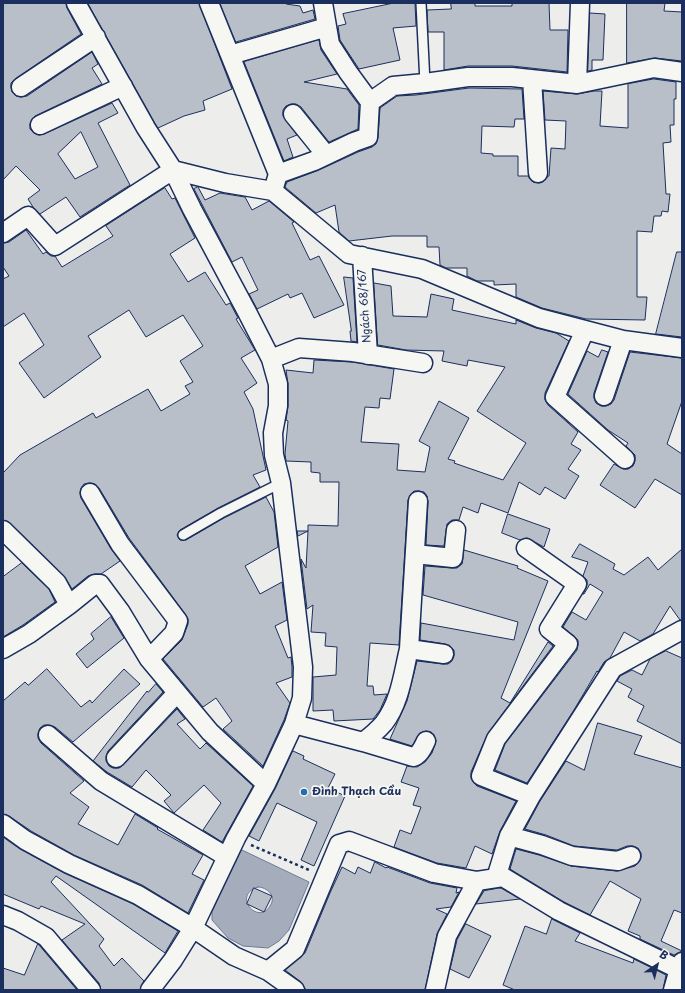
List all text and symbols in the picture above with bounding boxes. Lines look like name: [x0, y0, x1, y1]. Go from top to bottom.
street label: Ngách 68/167: [356, 268, 374, 344]
place label: Đình Thạch Cầu: [312, 785, 401, 799]
marker: Đình Thạch Cầu: [299, 787, 309, 797]
north arrow: [637, 945, 677, 985]
text: B: [656, 946, 672, 964]

